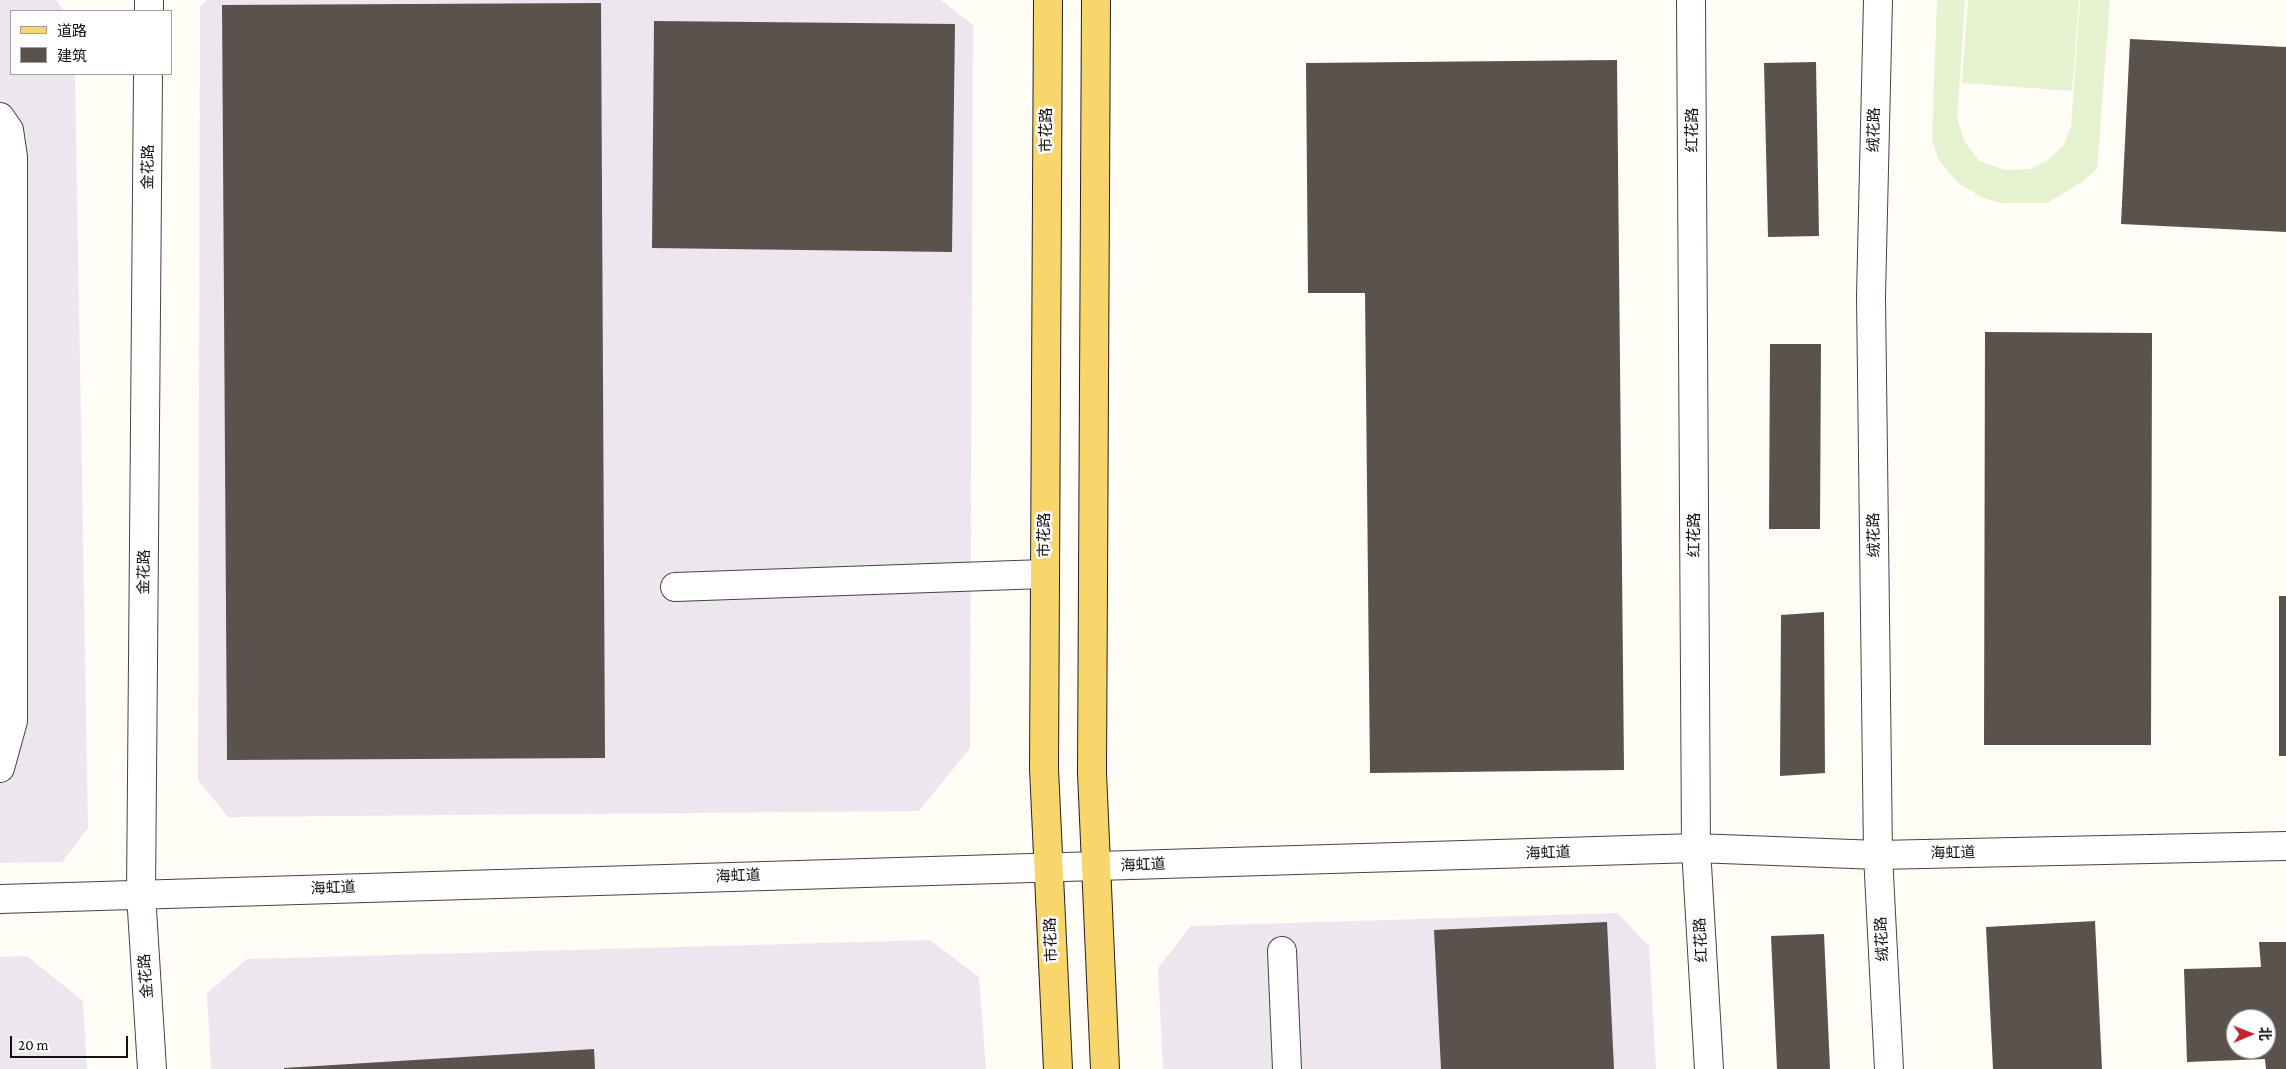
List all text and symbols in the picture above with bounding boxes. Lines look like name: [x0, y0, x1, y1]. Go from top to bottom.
legend: [10, 10, 172, 75]
text: 道路: [57, 23, 87, 39]
text: 建筑: [57, 48, 87, 64]
street label: 绒花路: [1865, 107, 1883, 153]
street label: 市花路: [1037, 108, 1055, 152]
street label: 红花路: [1683, 108, 1701, 152]
street label: 金花路: [139, 144, 157, 190]
street label: 绒花路: [1865, 512, 1883, 558]
street label: 市花路: [1035, 513, 1053, 557]
street label: 红花路: [1685, 513, 1703, 557]
street label: 金花路: [135, 549, 153, 595]
street label: 海虹道: [1525, 843, 1571, 863]
street label: 海虹道: [1930, 844, 1976, 862]
street label: 海虹道: [1120, 855, 1166, 875]
street label: 海虹道: [715, 866, 761, 886]
street label: 海虹道: [310, 878, 356, 898]
street label: 绒花路: [1872, 916, 1892, 962]
street label: 市花路: [1041, 917, 1061, 963]
street label: 红花路: [1691, 917, 1711, 963]
street label: 金花路: [135, 953, 157, 999]
north arrow: [2226, 1009, 2276, 1059]
scale bar: [12, 1026, 130, 1058]
text: 北: [2257, 1027, 2273, 1041]
text: 20 m: [18, 1037, 49, 1053]

